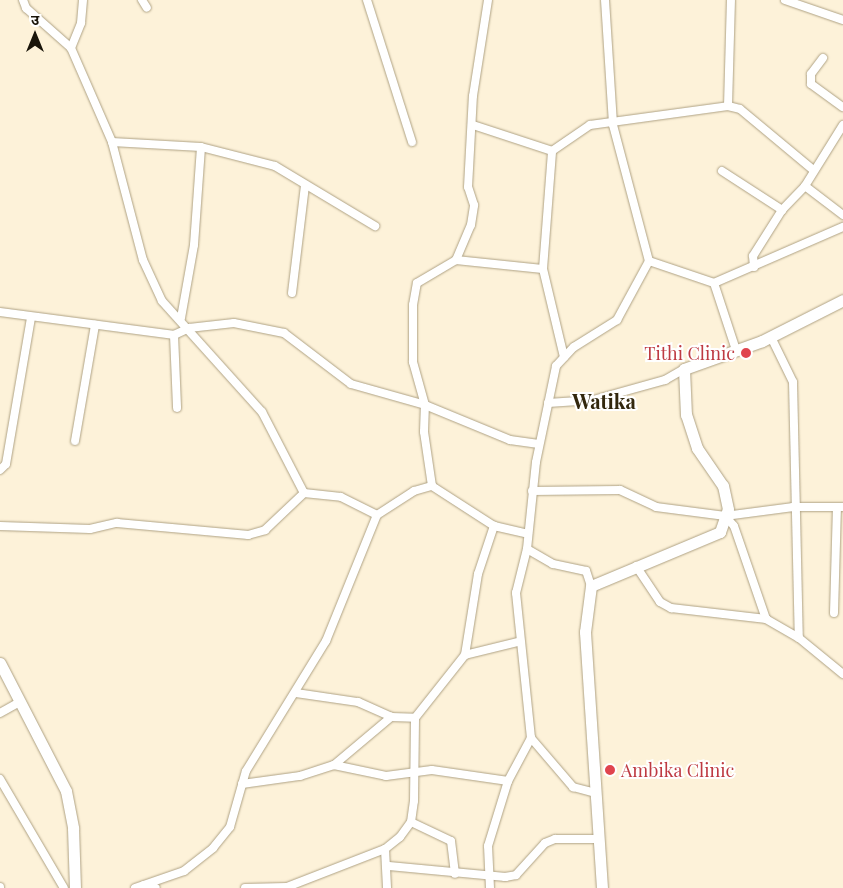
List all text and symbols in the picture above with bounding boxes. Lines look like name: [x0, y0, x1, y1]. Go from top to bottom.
north arrow: [10, 10, 60, 60]
text: उ: [31, 10, 39, 29]
place label: Tithi Clinic: [644, 342, 735, 364]
marker: Tithi Clinic: [739, 346, 753, 360]
district label: Watika: [572, 388, 636, 412]
place label: Ambika Clinic: [621, 759, 734, 781]
marker: Ambika Clinic: [603, 763, 617, 777]

